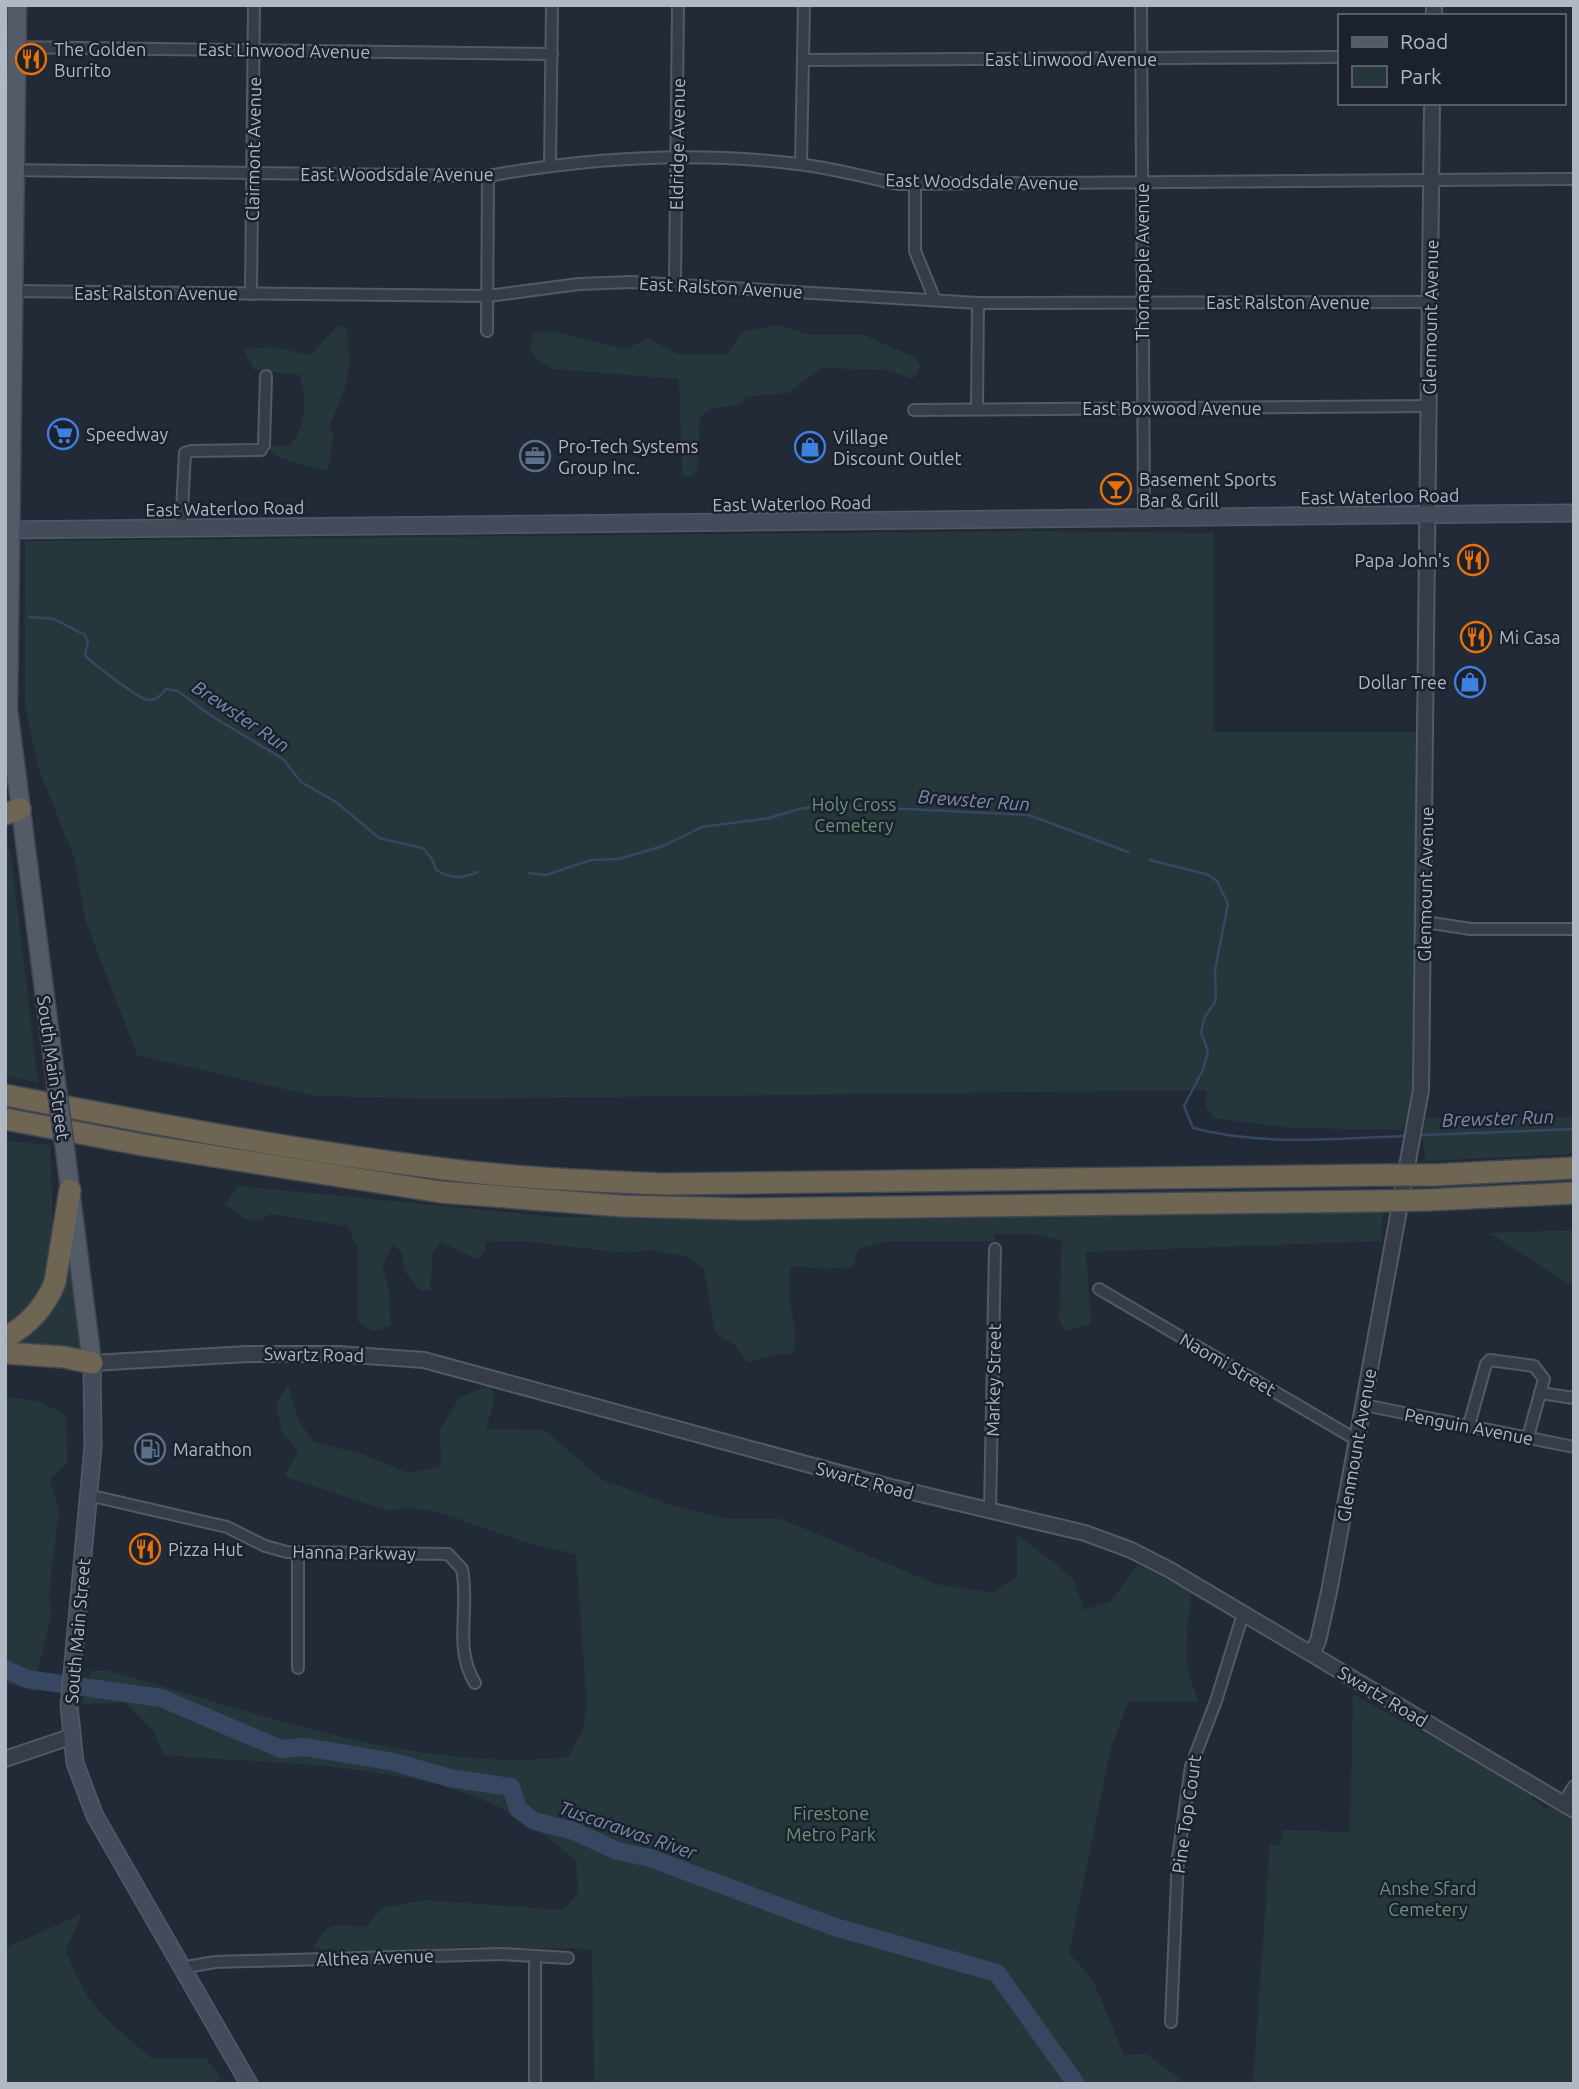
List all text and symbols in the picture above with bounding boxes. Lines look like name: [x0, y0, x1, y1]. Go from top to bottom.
legend: [1338, 14, 1565, 105]
text: Road: [1400, 29, 1448, 53]
street label: East Linwood Avenue: [198, 38, 370, 62]
place label: The Golden Burrito: [54, 39, 146, 80]
restaurant icon: The Golden Burrito: [14, 42, 48, 76]
street label: East Linwood Avenue: [985, 49, 1157, 69]
text: Park: [1400, 64, 1442, 88]
street label: Clairmont Avenue: [242, 77, 264, 221]
street label: Eldridge Avenue: [666, 78, 688, 210]
street label: East Woodsdale Avenue: [300, 164, 494, 184]
street label: East Woodsdale Avenue: [885, 169, 1079, 193]
street label: Thornapple Avenue: [1132, 183, 1152, 341]
street label: Glenmount Avenue: [1419, 239, 1441, 395]
street label: East Ralston Avenue: [639, 273, 803, 301]
street label: East Ralston Avenue: [74, 283, 238, 303]
street label: East Ralston Avenue: [1206, 292, 1370, 312]
street label: East Boxwood Avenue: [1082, 398, 1262, 418]
supermarket icon: Speedway: [46, 417, 80, 451]
place label: Speedway: [86, 424, 169, 444]
place label: Village Discount Outlet: [833, 427, 962, 468]
shop icon: Village Discount Outlet: [793, 430, 827, 464]
place label: Pro-Tech Systems Group Inc.: [558, 436, 699, 477]
office icon: Pro-Tech Systems Group Inc.: [518, 439, 552, 473]
place label: Basement Sports Bar & Grill: [1139, 469, 1277, 510]
bar icon: Basement Sports Bar & Grill: [1099, 472, 1133, 506]
street label: East Waterloo Road: [1300, 485, 1460, 507]
street label: East Waterloo Road: [712, 492, 872, 514]
street label: East Waterloo Road: [145, 497, 305, 519]
restaurant icon: Papa John's: [1456, 543, 1490, 577]
place label: Papa John's: [1355, 550, 1450, 570]
restaurant icon: Mi Casa: [1459, 620, 1493, 654]
place label: Mi Casa: [1499, 627, 1561, 647]
shop icon: Dollar Tree: [1453, 665, 1487, 699]
place label: Dollar Tree: [1358, 672, 1447, 692]
water label: Brewster Run: [188, 675, 294, 757]
water label: Brewster Run: [917, 785, 1031, 815]
park label: Holy Cross Cemetery: [812, 794, 896, 835]
street label: Glenmount Avenue: [1414, 806, 1436, 962]
street label: South Main Street: [34, 994, 74, 1142]
water label: Brewster Run: [1441, 1105, 1555, 1131]
street label: Markey Street: [982, 1323, 1004, 1437]
street label: Naomi Street: [1177, 1329, 1279, 1399]
street label: Swartz Road: [264, 1343, 364, 1365]
street label: Glenmount Avenue: [1333, 1367, 1379, 1523]
street label: Penguin Avenue: [1403, 1404, 1535, 1448]
fuel station icon: Marathon: [133, 1432, 167, 1466]
place label: Marathon: [173, 1439, 252, 1459]
street label: Swartz Road: [814, 1457, 916, 1503]
restaurant icon: Pizza Hut: [128, 1532, 162, 1566]
place label: Pizza Hut: [168, 1539, 243, 1559]
street label: Hanna Parkway: [292, 1541, 416, 1563]
street label: South Main Street: [61, 1558, 93, 1704]
street label: Swartz Road: [1335, 1662, 1431, 1730]
street label: Pine Top Court: [1168, 1753, 1204, 1875]
water label: Tuscarawas River: [557, 1796, 700, 1864]
park label: Firestone Metro Park: [786, 1803, 876, 1844]
park label: Anshe Sfard Cemetery: [1380, 1878, 1476, 1919]
street label: Althea Avenue: [316, 1945, 434, 1969]

